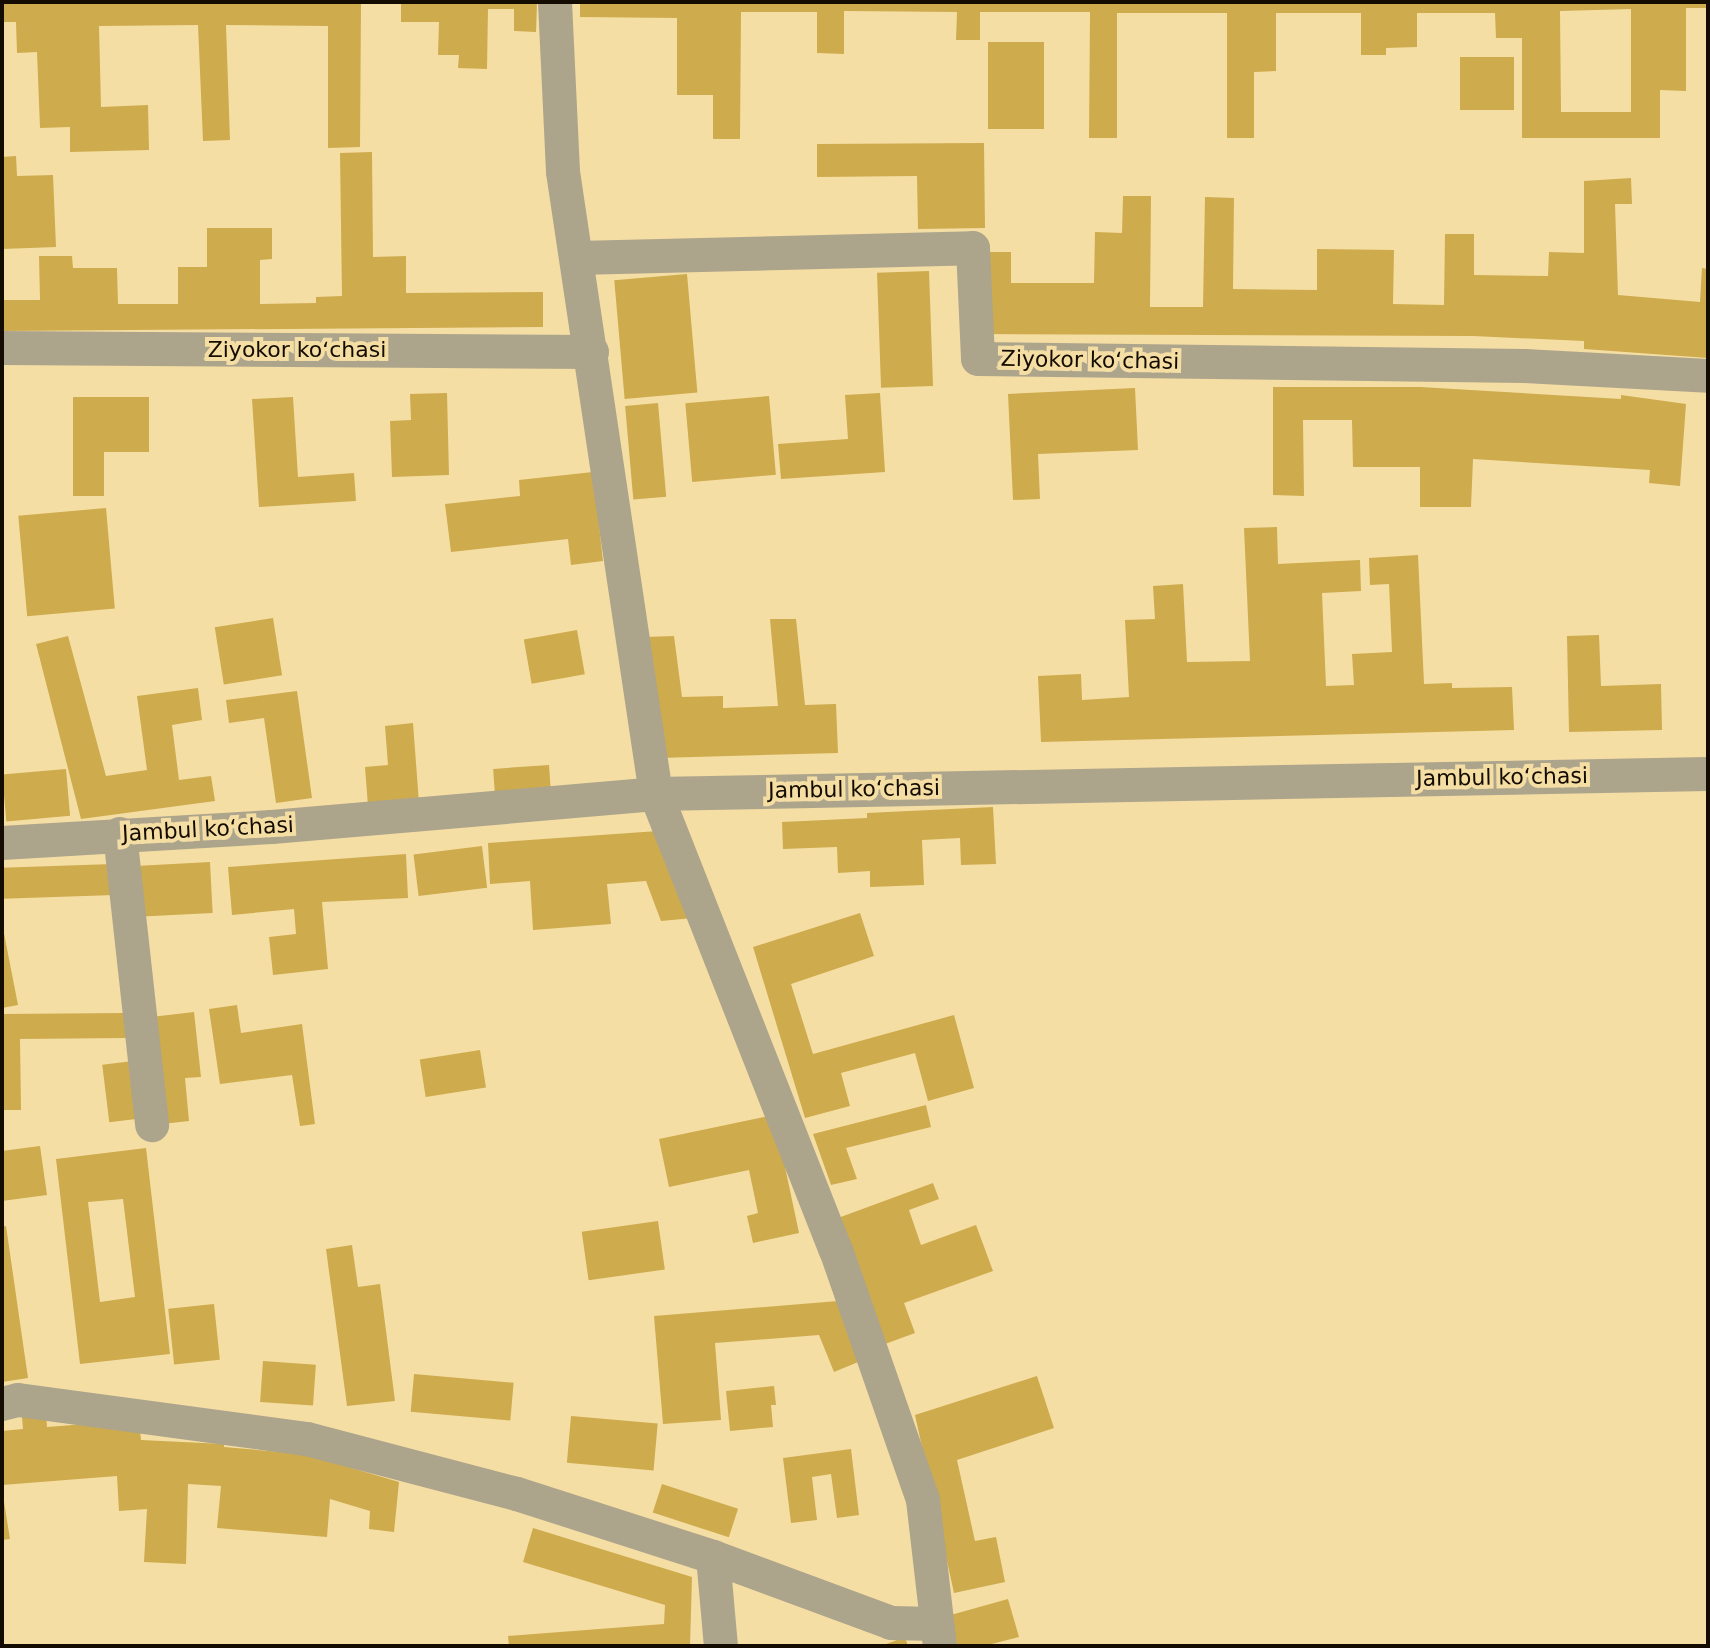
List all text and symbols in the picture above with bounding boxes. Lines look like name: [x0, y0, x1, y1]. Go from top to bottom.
street label: Ziyokor koʻchasi: [208, 337, 386, 363]
street label: Ziyokor koʻchasi: [1000, 345, 1180, 375]
street label: Jambul koʻchasi: [1416, 762, 1588, 792]
street label: Jambul koʻchasi: [768, 774, 940, 804]
street label: Jambul koʻchasi: [121, 811, 295, 847]

